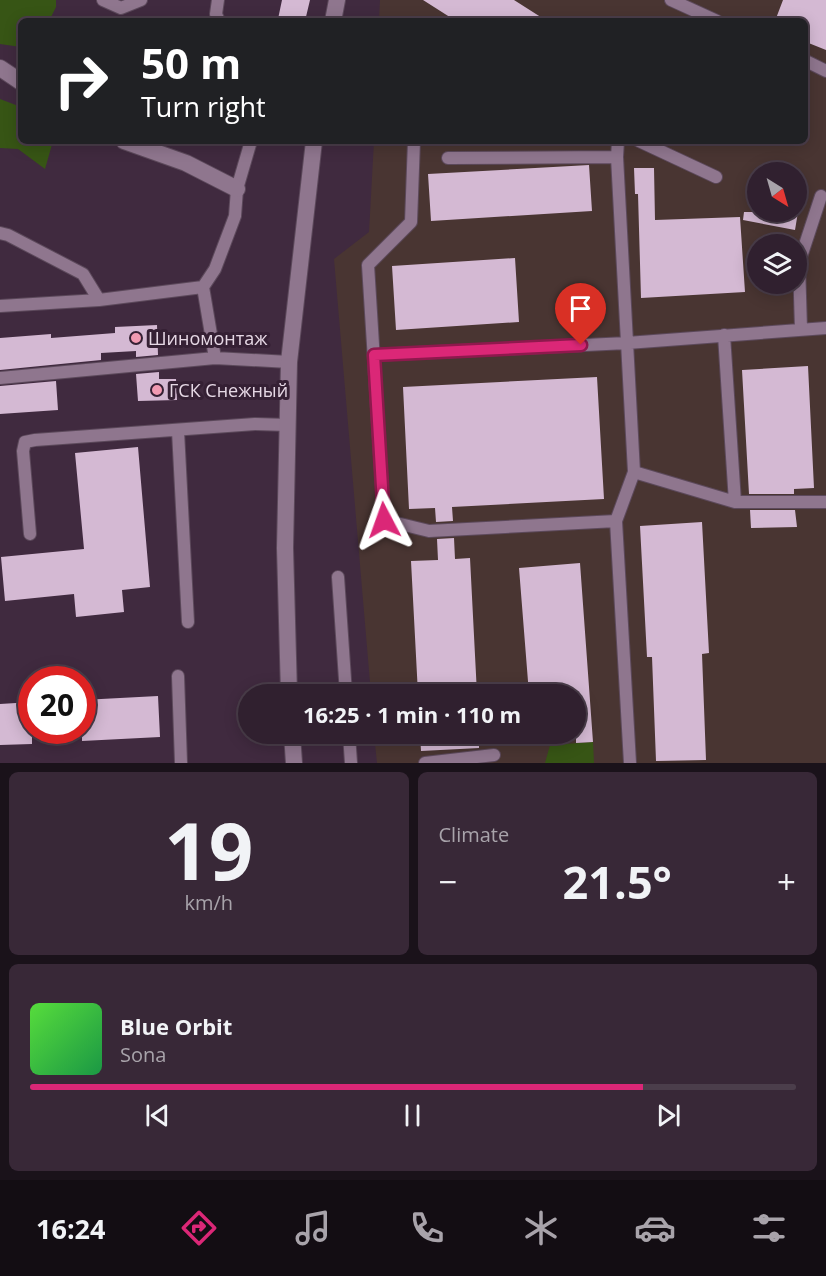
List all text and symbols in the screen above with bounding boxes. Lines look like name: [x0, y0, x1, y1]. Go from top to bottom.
text: 50 m: [141, 34, 241, 91]
icon: right: [42, 42, 120, 120]
text: Turn right: [141, 88, 266, 125]
north arrow: [747, 162, 807, 222]
map controls: [747, 162, 807, 294]
button: layers: [747, 234, 807, 294]
pin: [555, 283, 606, 345]
icon: arrive: [564, 292, 597, 325]
place label: Шиномонтаж: [148, 326, 268, 350]
marker: Шиномонтаж: [129, 331, 143, 345]
place label: ГСК Снежный: [169, 378, 288, 402]
marker: ГСК Снежный: [150, 383, 164, 397]
position arrow: [352, 488, 416, 552]
speed limit sign: 20: [18, 666, 96, 744]
text: 16:25 · 1 min · 110 m: [303, 699, 521, 729]
text: 19: [164, 797, 253, 903]
text: Climate: [439, 821, 509, 848]
text: 21.5°: [563, 851, 672, 912]
text: −: [439, 859, 457, 904]
text: +: [777, 859, 796, 904]
text: km/h: [184, 889, 233, 916]
text: Blue Orbit: [120, 1011, 232, 1041]
text: Sona: [120, 1041, 166, 1068]
icon: previous: [141, 1099, 174, 1132]
icon: pause: [396, 1099, 429, 1132]
icon: next: [652, 1099, 685, 1132]
icon: directions: [178, 1207, 220, 1249]
icon: music: [292, 1207, 334, 1249]
icon: phone: [406, 1207, 448, 1249]
icon: climate: [520, 1207, 562, 1249]
icon: car: [634, 1207, 676, 1249]
icon: filters: [748, 1207, 790, 1249]
text: 16:24: [36, 1210, 105, 1247]

